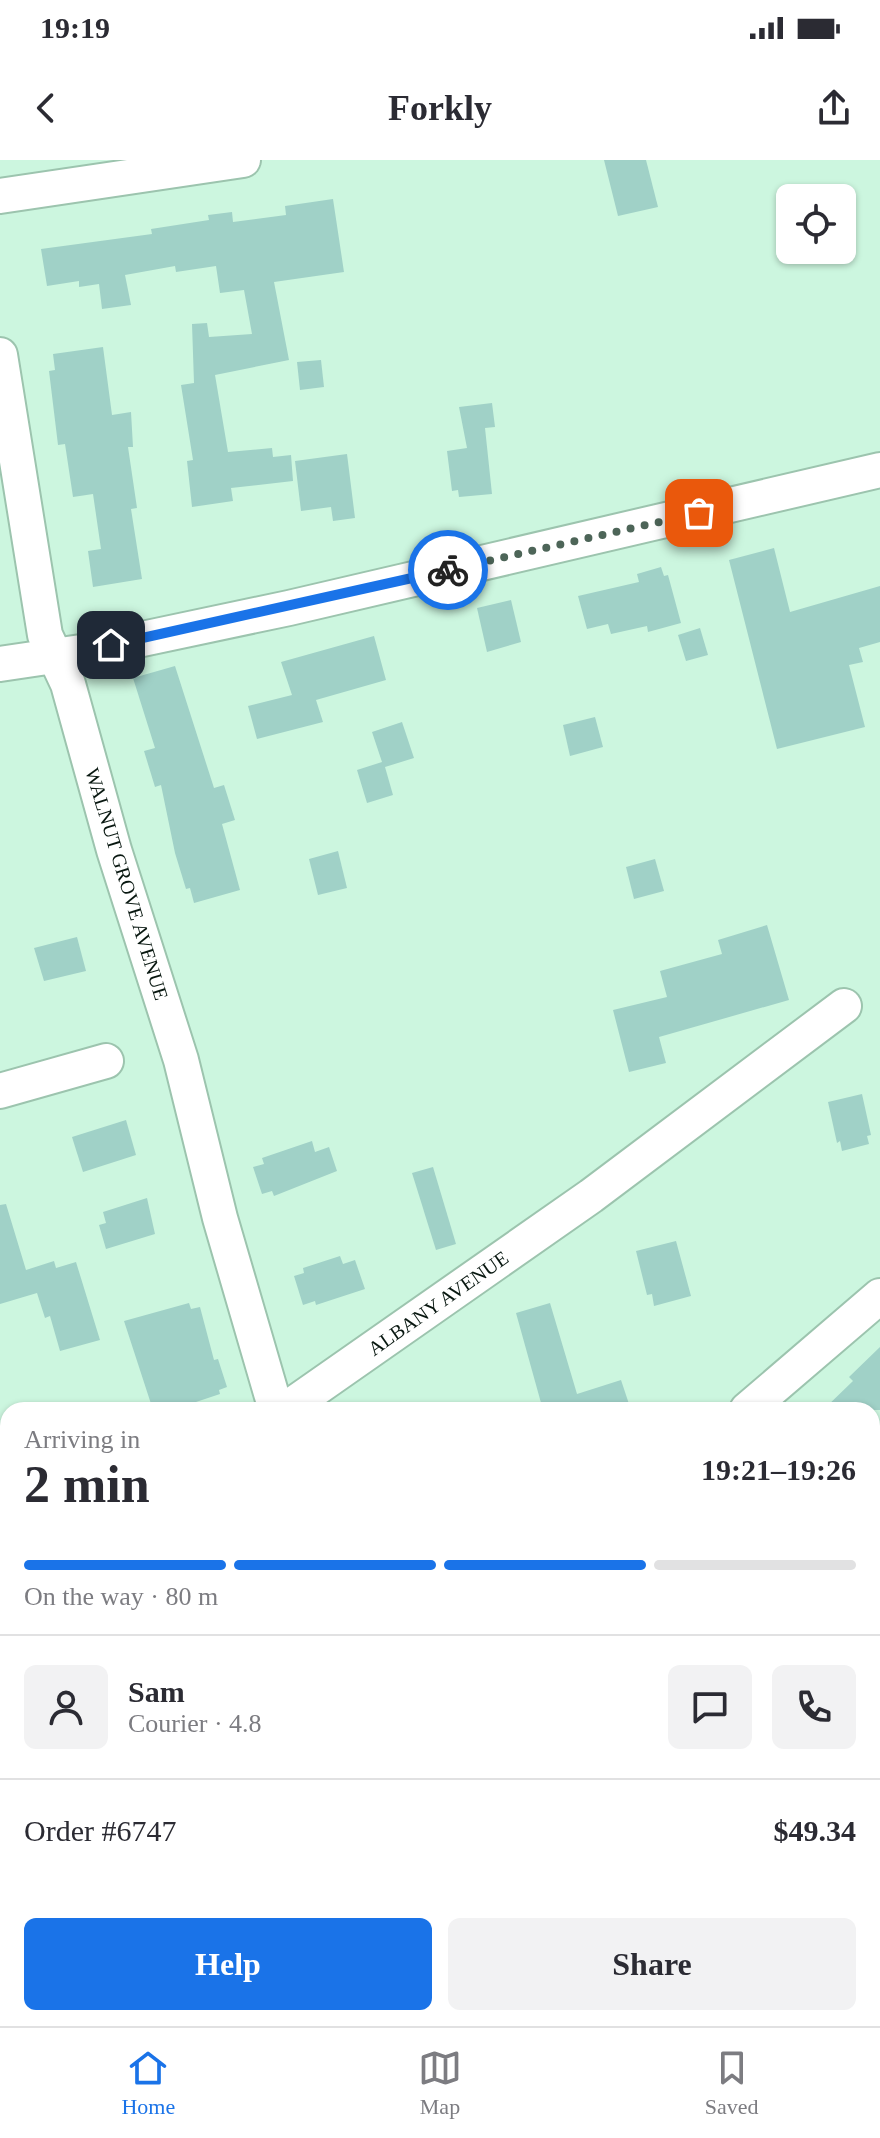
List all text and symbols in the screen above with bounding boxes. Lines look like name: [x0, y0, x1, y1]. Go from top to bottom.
text: 19:19: [40, 11, 110, 44]
icon: back: [24, 86, 68, 130]
icon: share: [812, 86, 856, 130]
text: Forkly: [388, 88, 492, 128]
map controls: [776, 184, 856, 264]
button: locate: [776, 184, 856, 264]
pin: [665, 479, 733, 547]
icon: bag: [677, 491, 721, 535]
courier: [408, 530, 488, 610]
icon: bike: [426, 548, 470, 592]
pin: [77, 611, 145, 679]
icon: home: [89, 623, 133, 667]
street label: WALNUT GROVE AVENUE: [81, 765, 173, 1003]
street label: ALBANY AVENUE: [364, 1246, 512, 1360]
text: Arriving in: [24, 1425, 140, 1454]
text: 19:21–19:26: [701, 1453, 856, 1486]
text: 2 min: [24, 1456, 150, 1513]
text: On the way · 80 m: [24, 1582, 218, 1611]
button: person: [24, 1665, 108, 1749]
button: chat: [668, 1665, 752, 1749]
button: phone: [772, 1665, 856, 1749]
text: Sam: [128, 1675, 185, 1708]
text: Courier · 4.8: [128, 1709, 262, 1738]
text: Order #6747: [24, 1814, 176, 1847]
text: $49.34: [774, 1814, 856, 1847]
button: Help: [24, 1918, 432, 2010]
button: Share: [448, 1918, 856, 2010]
tab: Home: [121, 2046, 175, 2120]
tab: Map: [418, 2046, 462, 2120]
tab: Saved: [705, 2046, 759, 2120]

